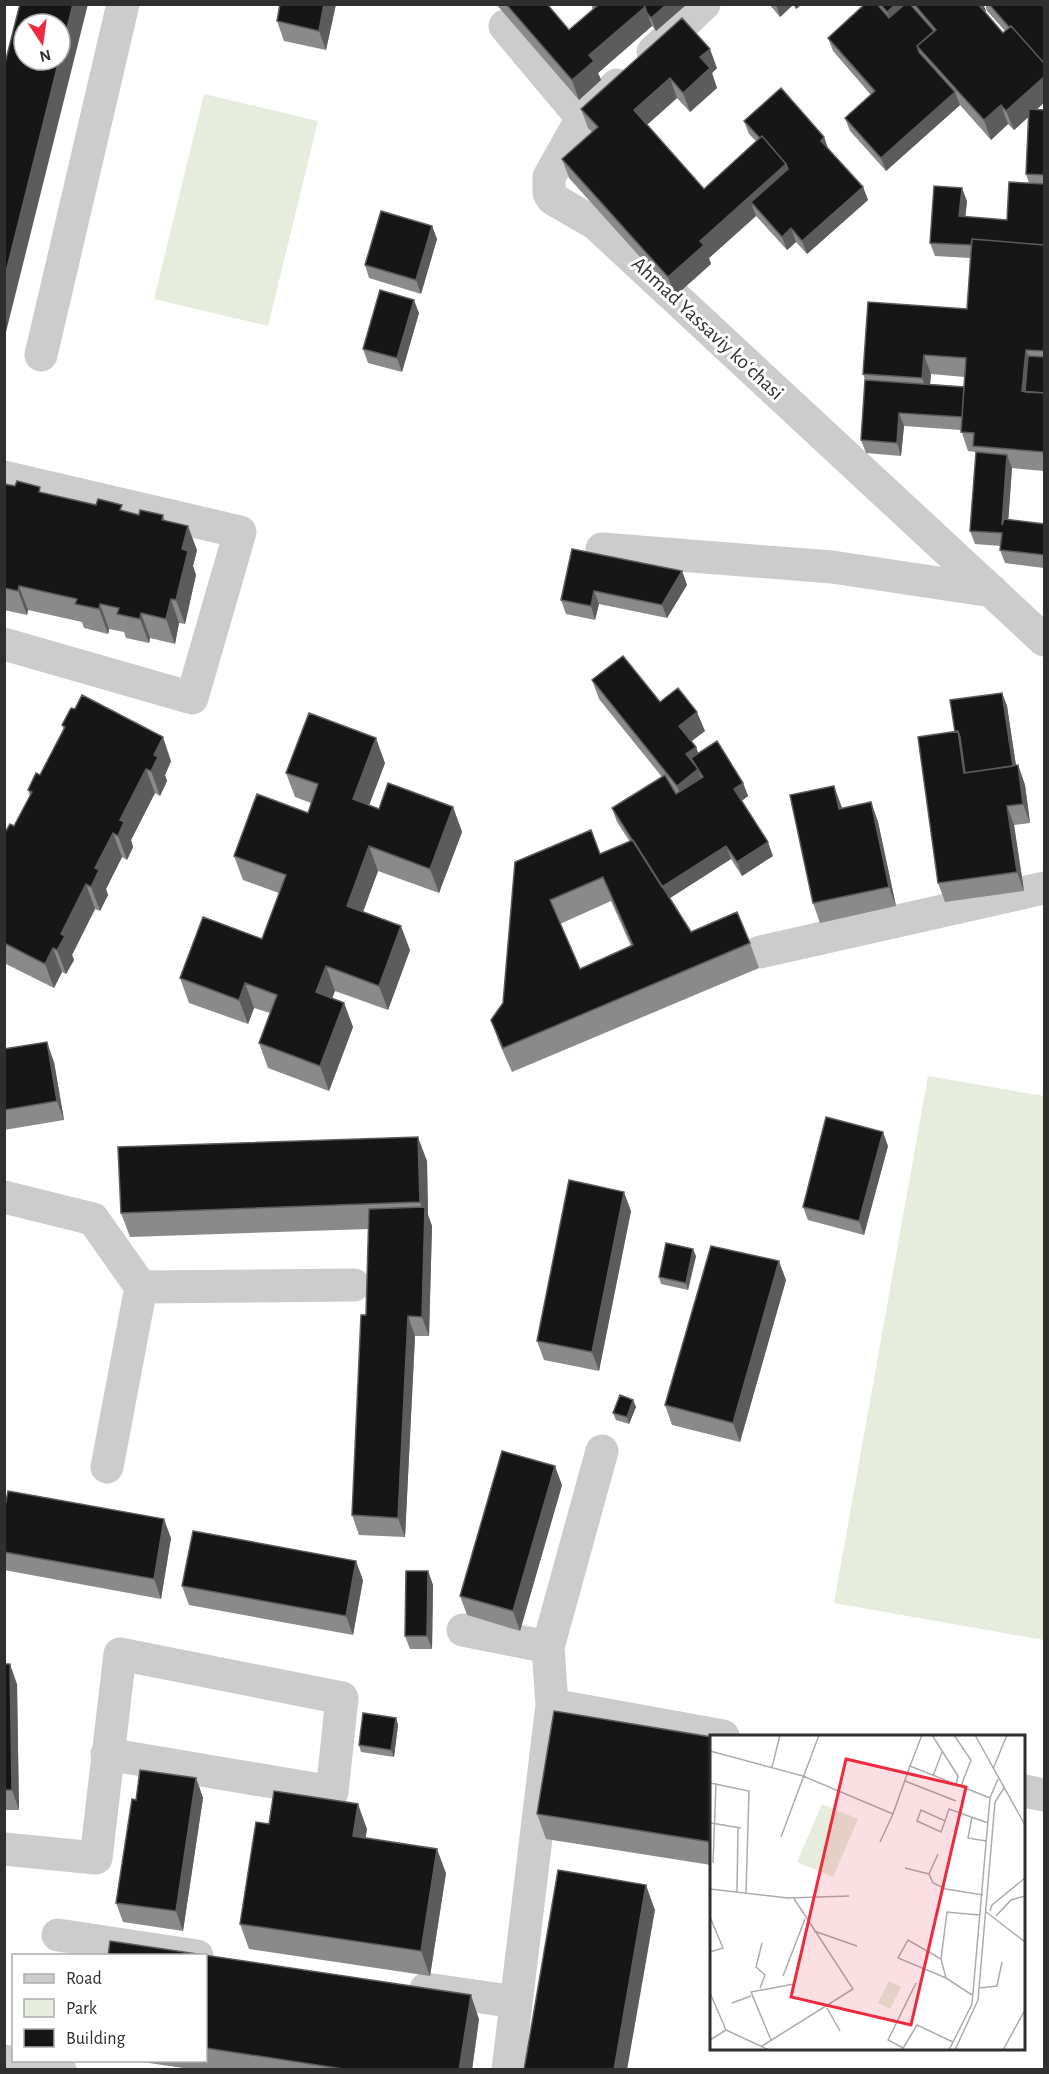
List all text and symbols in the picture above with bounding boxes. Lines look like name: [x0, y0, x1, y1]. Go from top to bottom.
north arrow: [12, 12, 72, 72]
text: N: [38, 47, 52, 65]
street label: Ahmad Yassaviy koʻchasi: [628, 253, 788, 404]
inset map: [710, 1735, 1025, 2050]
legend: [12, 1954, 207, 2062]
text: Road: [66, 1970, 102, 1988]
text: Park: [66, 2000, 98, 2018]
text: Building: [66, 2030, 126, 2048]

